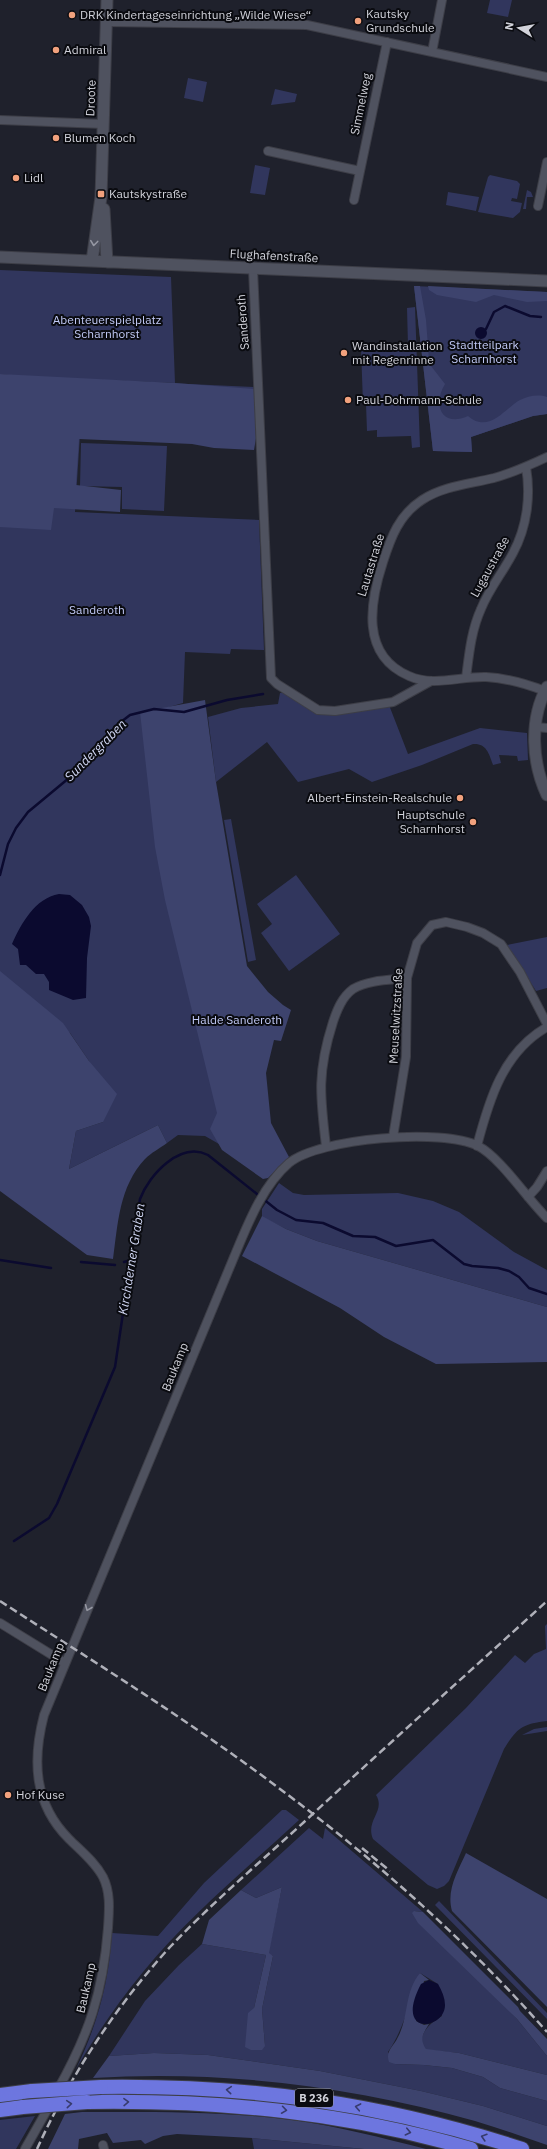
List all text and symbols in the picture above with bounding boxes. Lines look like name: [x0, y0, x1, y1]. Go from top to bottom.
place label: Kautsky Grundschule: [366, 6, 435, 35]
place label: DRK Kindertageseinrichtung „Wilde Wiese“: [80, 7, 312, 22]
north arrow: [499, 8, 539, 48]
marker: DRK Kindertageseinrichtung „Wilde Wiese“: [67, 10, 77, 20]
marker: Kautsky Grundschule: [353, 16, 363, 26]
text: N: [502, 21, 517, 31]
place label: Admiral: [64, 42, 106, 57]
marker: Admiral: [51, 45, 61, 55]
street label: Simmelweg: [347, 71, 375, 136]
street label: Droote: [82, 79, 99, 117]
place label: Blumen Koch: [64, 130, 136, 145]
marker: Blumen Koch: [51, 133, 61, 143]
place label: Lidl: [24, 170, 43, 185]
marker: Lidl: [11, 173, 21, 183]
place label: Kautskystraße: [109, 186, 187, 201]
marker: Kautskystraße: [96, 189, 106, 199]
one-way arrow: [90, 240, 99, 246]
street label: Flughafenstraße: [229, 246, 319, 265]
street label: Sanderoth: [233, 294, 252, 350]
park label: Abenteuerspielplatz Scharnhorst: [53, 312, 162, 341]
park label: Stadtteilpark Scharnhorst: [449, 337, 520, 366]
place label: Wandinstallation mit Regenrinne: [352, 338, 443, 367]
marker: Wandinstallation mit Regenrinne: [339, 348, 349, 358]
place label: Paul-Dohrmann-Schule: [356, 392, 482, 407]
marker: Paul-Dohrmann-Schule: [343, 395, 353, 405]
street label: Lautastraße: [354, 531, 387, 598]
street label: Lugaustraße: [467, 533, 513, 600]
park label: Sanderoth: [69, 602, 125, 617]
water label: Sundergraben: [61, 716, 130, 785]
place label: Albert-Einstein-Realschule: [307, 790, 452, 805]
marker: Albert-Einstein-Realschule: [455, 793, 465, 803]
place label: Hauptschule Scharnhorst: [397, 807, 465, 836]
marker: Hauptschule Scharnhorst: [468, 817, 478, 827]
street label: Meuselwitzstraße: [386, 967, 406, 1064]
park label: Halde Sanderoth: [192, 1012, 282, 1027]
water label: Kirchderner Graben: [114, 1202, 149, 1316]
street label: Baukamp: [158, 1340, 191, 1393]
one-way arrow: [84, 1605, 92, 1612]
street label: Baukamp: [34, 1640, 67, 1693]
place label: Hof Kuse: [16, 1787, 65, 1802]
marker: Hof Kuse: [3, 1790, 13, 1800]
street label: Baukamp: [72, 1961, 99, 2015]
one-way arrow: [226, 2086, 232, 2095]
road number: B 236: [295, 2089, 333, 2107]
one-way arrow: [123, 2097, 129, 2106]
one-way arrow: [66, 2099, 72, 2108]
one-way arrow: [355, 2103, 361, 2111]
one-way arrow: [281, 2105, 287, 2114]
one-way arrow: [405, 2128, 411, 2136]
one-way arrow: [481, 2133, 488, 2142]

